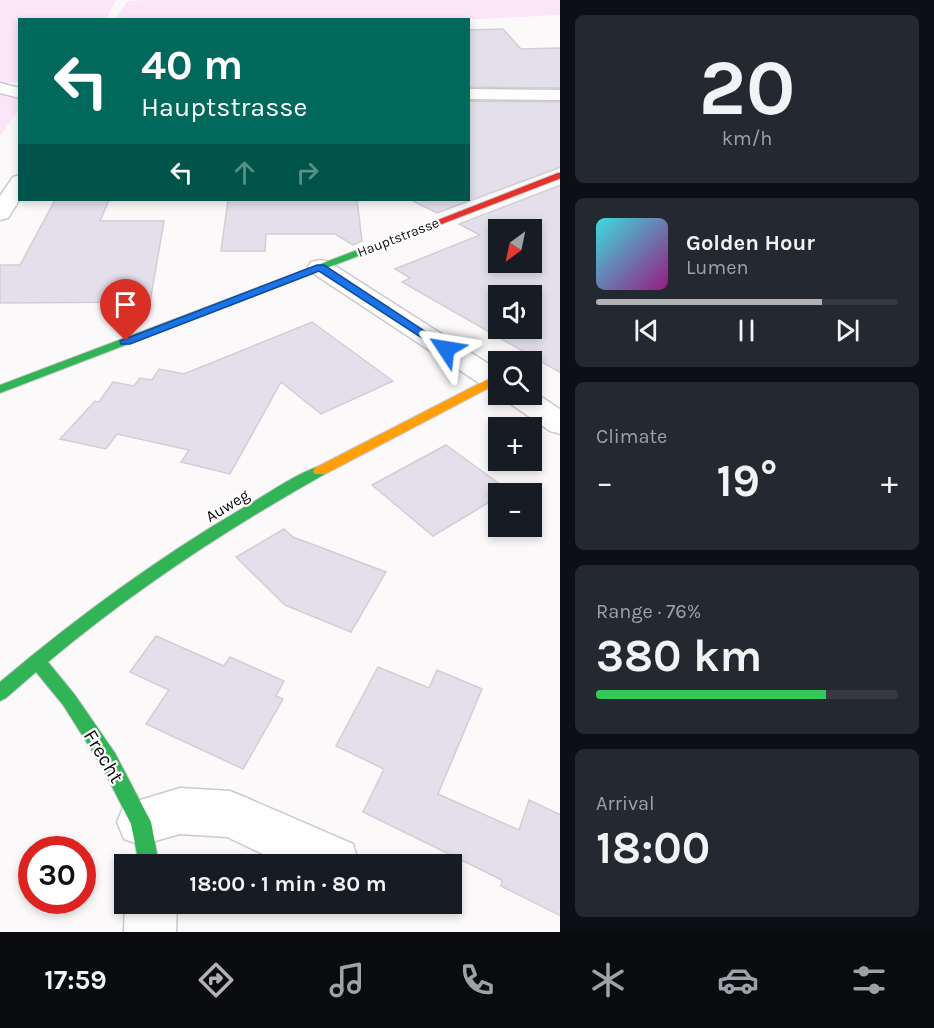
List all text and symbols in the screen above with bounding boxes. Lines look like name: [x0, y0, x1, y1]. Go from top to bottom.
text: 40 m: [141, 40, 243, 90]
icon: left: [42, 42, 120, 120]
text: 20: [699, 42, 795, 134]
text: Hauptstrasse: [141, 91, 307, 123]
text: km/h: [722, 127, 772, 150]
icon: left: [165, 156, 198, 189]
icon: ahead: [228, 156, 261, 189]
icon: right: [291, 156, 324, 189]
street label: Hauptstrasse: [355, 214, 442, 261]
north arrow: [488, 219, 542, 273]
map controls: [488, 219, 542, 537]
text: Golden Hour: [686, 230, 815, 256]
text: Lumen: [686, 256, 749, 279]
pin: [100, 279, 151, 341]
button: sound: [488, 285, 542, 339]
icon: arrive: [109, 288, 142, 321]
icon: previous: [630, 314, 663, 347]
icon: pause: [730, 314, 763, 347]
icon: next: [831, 314, 864, 347]
position arrow: [414, 317, 478, 381]
button: search: [488, 351, 542, 405]
button: +: [488, 417, 542, 471]
text: Climate: [596, 425, 667, 448]
text: 19°: [717, 455, 777, 507]
text: −: [596, 463, 613, 501]
text: +: [881, 463, 898, 501]
button: −: [488, 483, 542, 537]
street label: Auweg: [202, 485, 253, 526]
text: Range · 76%: [596, 600, 701, 623]
text: 380 km: [596, 630, 762, 682]
street label: Frecht: [79, 726, 129, 787]
text: Arrival: [596, 792, 655, 815]
text: 18:00: [596, 822, 710, 874]
speed limit sign: 30: [18, 836, 96, 914]
text: 18:00 · 1 min · 80 m: [189, 871, 387, 897]
icon: directions: [195, 959, 237, 1001]
icon: music: [326, 959, 368, 1001]
icon: phone: [456, 959, 498, 1001]
icon: climate: [587, 959, 629, 1001]
icon: car: [717, 959, 759, 1001]
icon: filters: [848, 959, 890, 1001]
text: 17:59: [44, 964, 107, 996]

